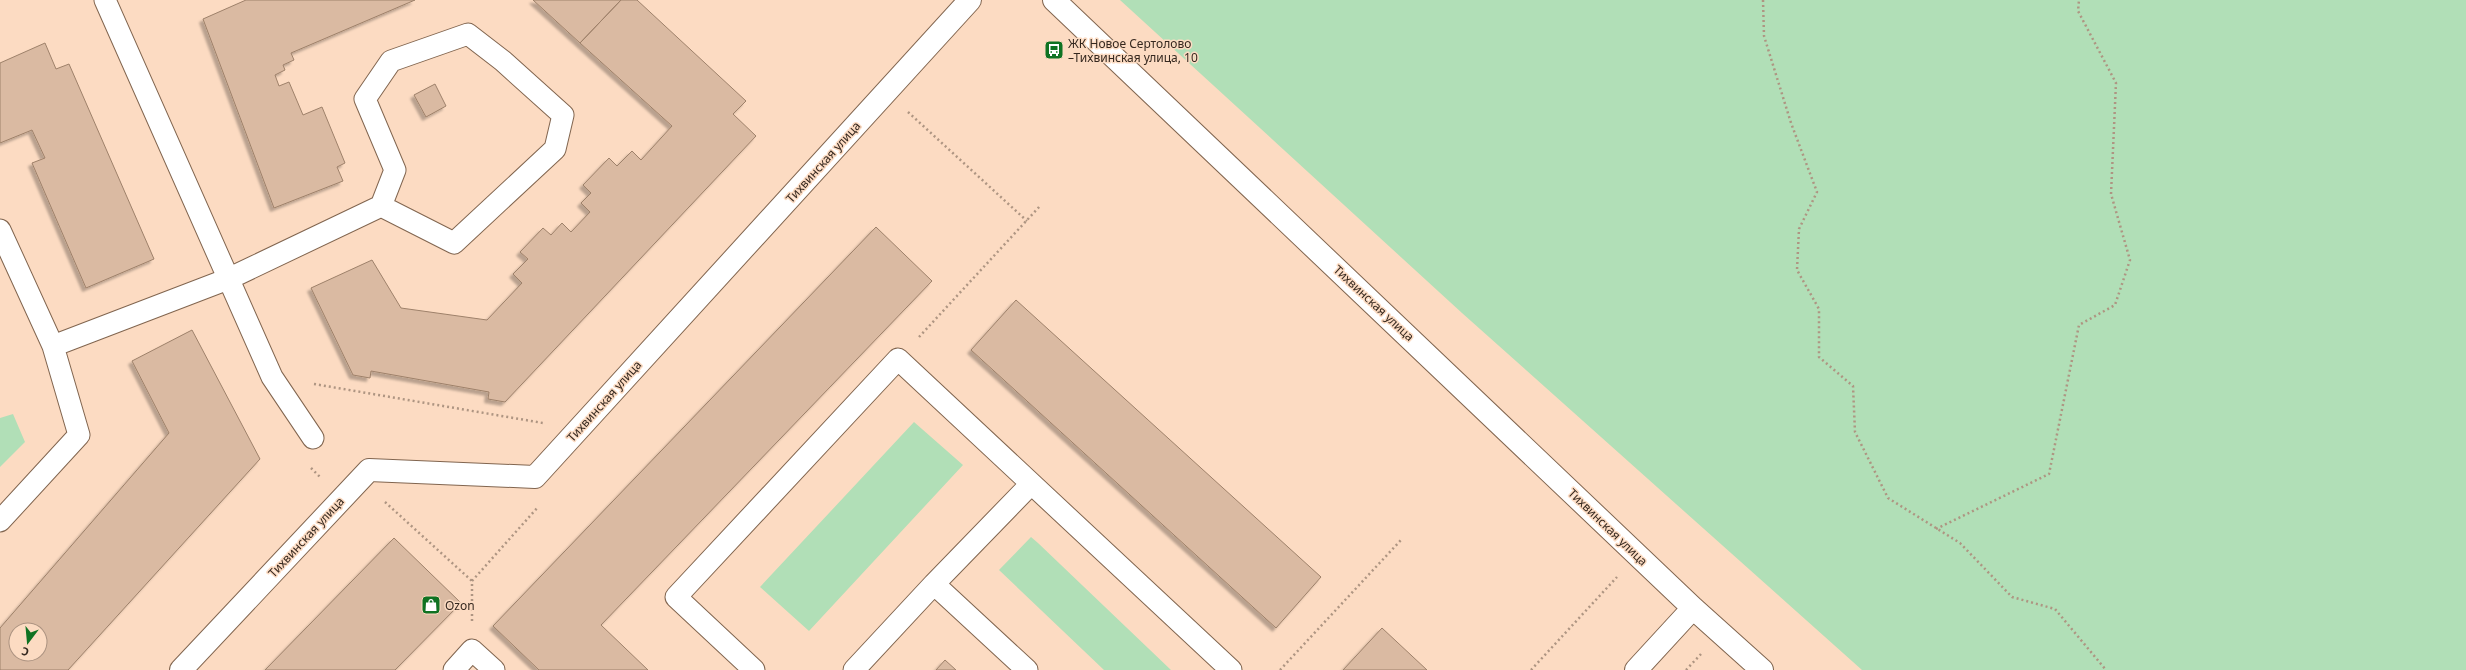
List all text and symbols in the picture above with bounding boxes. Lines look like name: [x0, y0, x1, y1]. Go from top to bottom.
place label: ЖК Новое Сертолово –Тихвинская улица, 10: [1068, 35, 1198, 66]
bus stop icon: ЖК Новое Сертолово –Тихвинская улица, 10: [1043, 39, 1065, 61]
street label: Тихвинская улица: [782, 118, 864, 206]
street label: Тихвинская улица: [1330, 261, 1418, 345]
street label: Тихвинская улица: [563, 357, 645, 445]
street label: Тихвинская улица: [1565, 485, 1651, 569]
street label: Тихвинская улица: [264, 493, 348, 581]
shop icon: Ozon: [420, 594, 442, 616]
place label: Ozon: [445, 597, 475, 614]
north arrow: [8, 622, 48, 662]
text: С: [20, 644, 31, 660]

